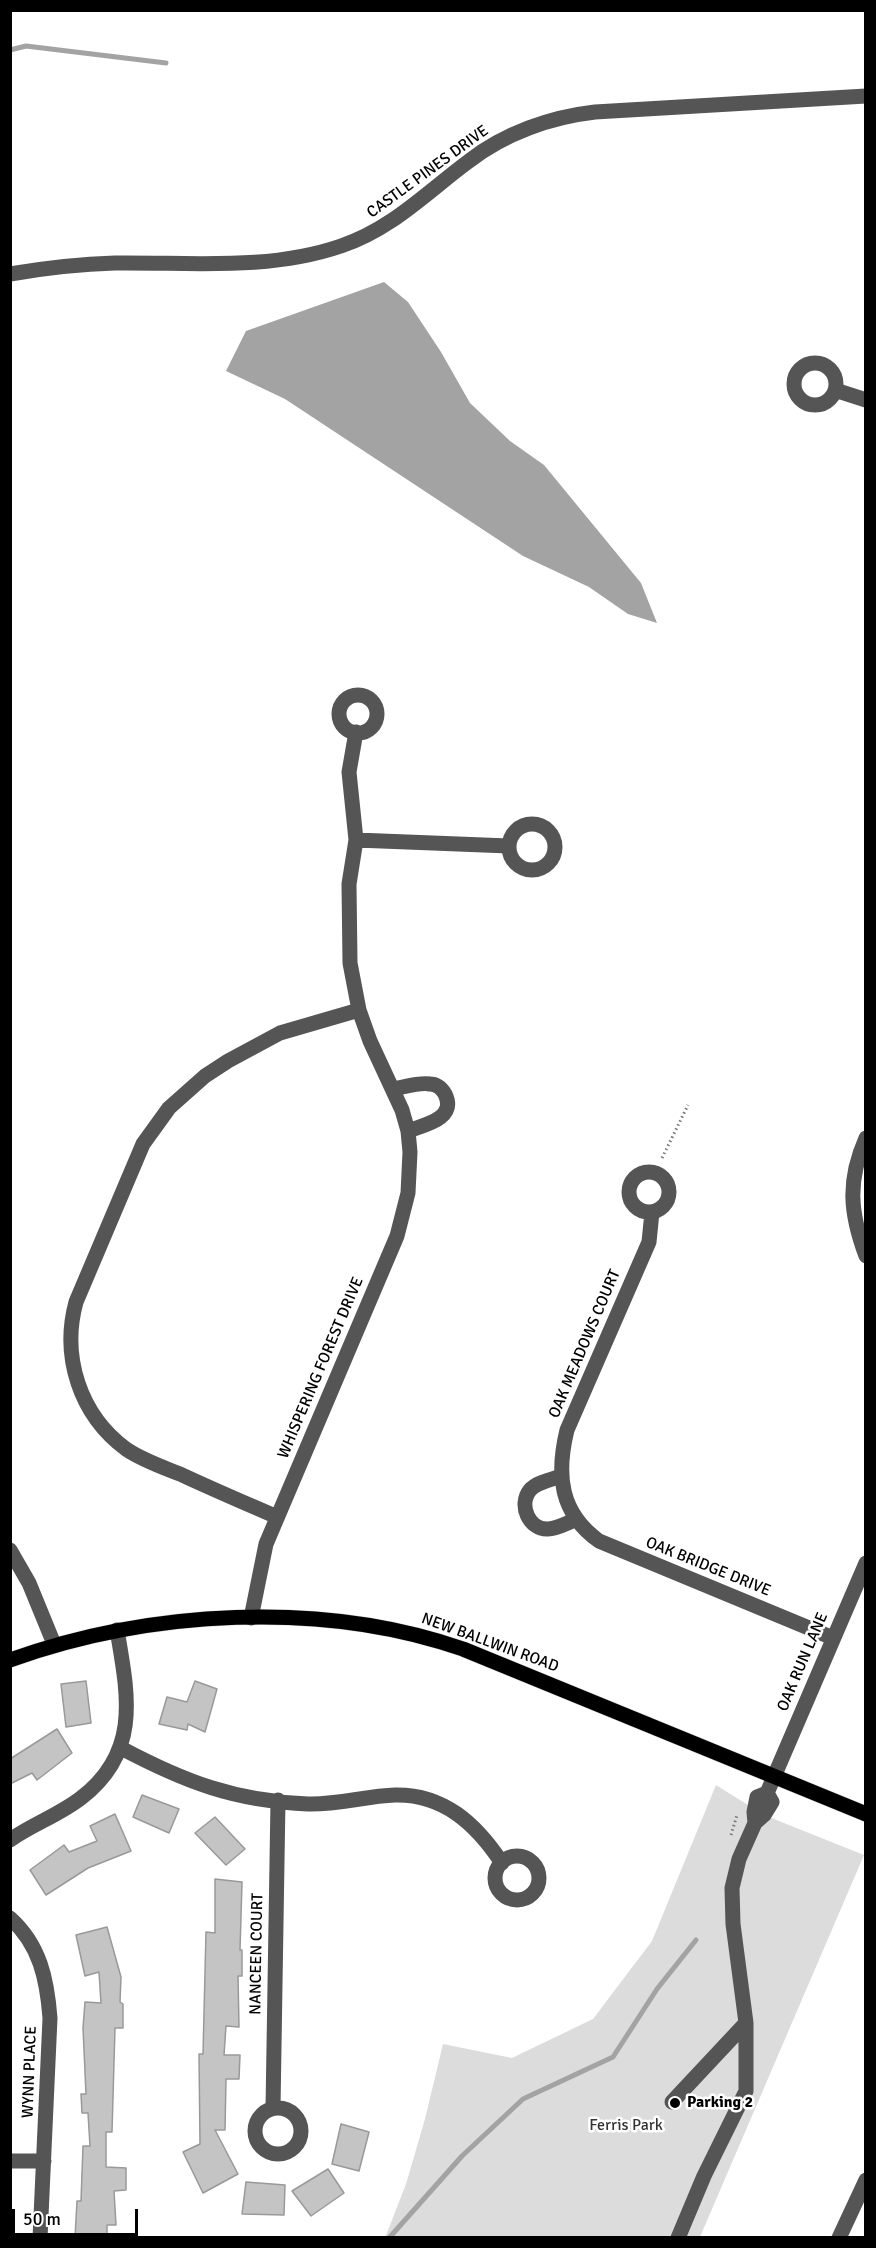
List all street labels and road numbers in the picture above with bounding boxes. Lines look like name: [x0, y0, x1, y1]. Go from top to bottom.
street label: CASTLE PINES DRIVE: [363, 121, 493, 223]
street label: OAK MEADOWS COURT: [545, 1267, 625, 1421]
street label: WHISPERING FOREST DRIVE: [274, 1274, 368, 1462]
street label: OAK BRIDGE DRIVE: [643, 1533, 773, 1601]
street label: NEW BALLWIN ROAD: [419, 1609, 561, 1677]
street label: OAK RUN LANE: [774, 1610, 832, 1714]
street label: NANCEEN COURT: [246, 1893, 268, 2015]
street label: WYNN PLACE: [19, 2025, 41, 2119]

